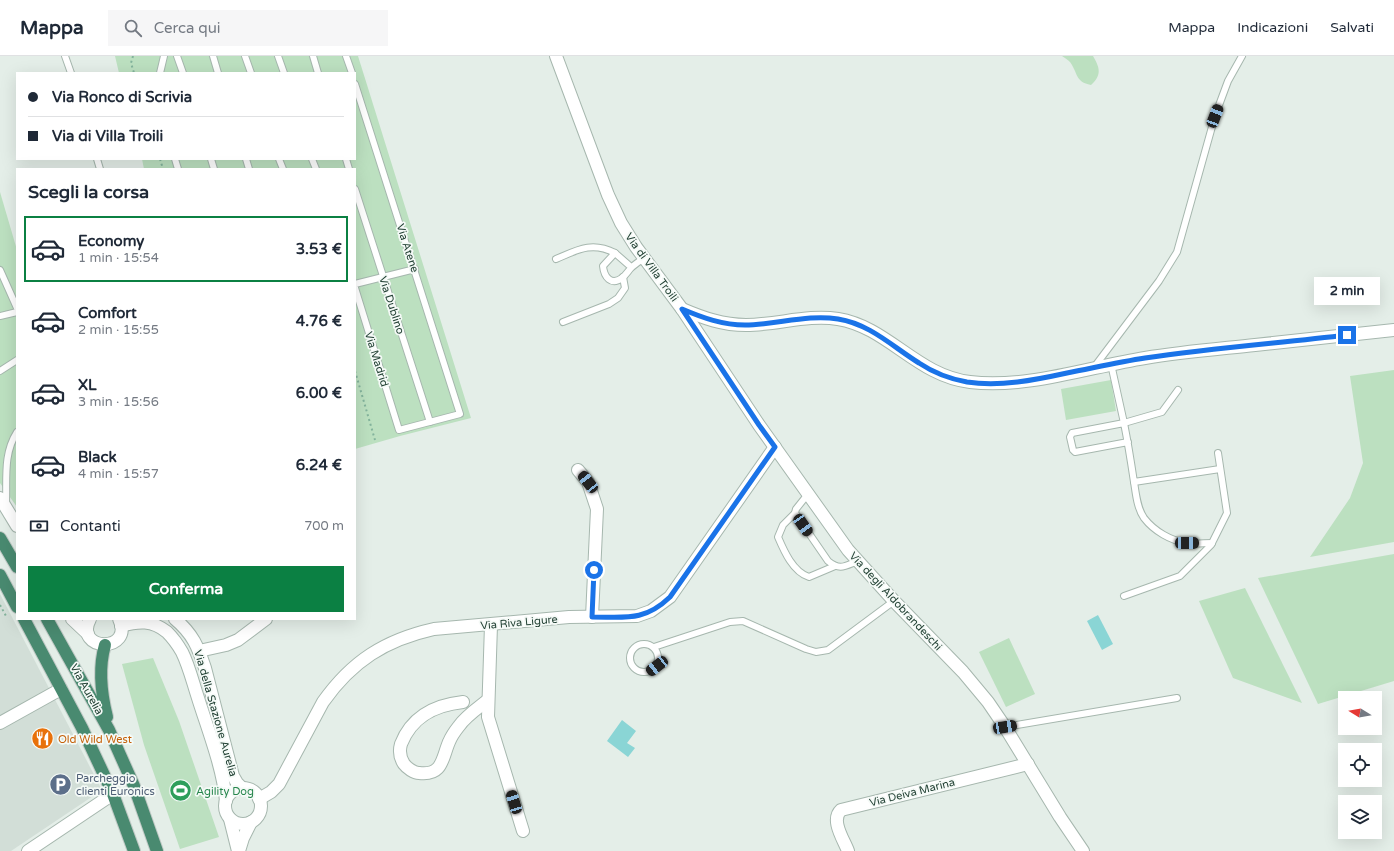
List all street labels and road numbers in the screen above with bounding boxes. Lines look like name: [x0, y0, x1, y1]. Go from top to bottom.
street label: Via Atene: [394, 222, 422, 274]
street label: Via di Villa Troili: [622, 230, 681, 304]
street label: Via Dublino: [376, 275, 407, 336]
street label: Via Madrid: [362, 330, 391, 388]
street label: Via degli Aldobrandeschi: [847, 549, 945, 653]
street label: Via Riva Ligure: [480, 613, 558, 632]
street label: Via della Stazione Aurelia: [191, 648, 240, 778]
street label: Via Aurelia: [67, 662, 106, 717]
street label: Via Deiva Marina: [868, 776, 956, 809]

